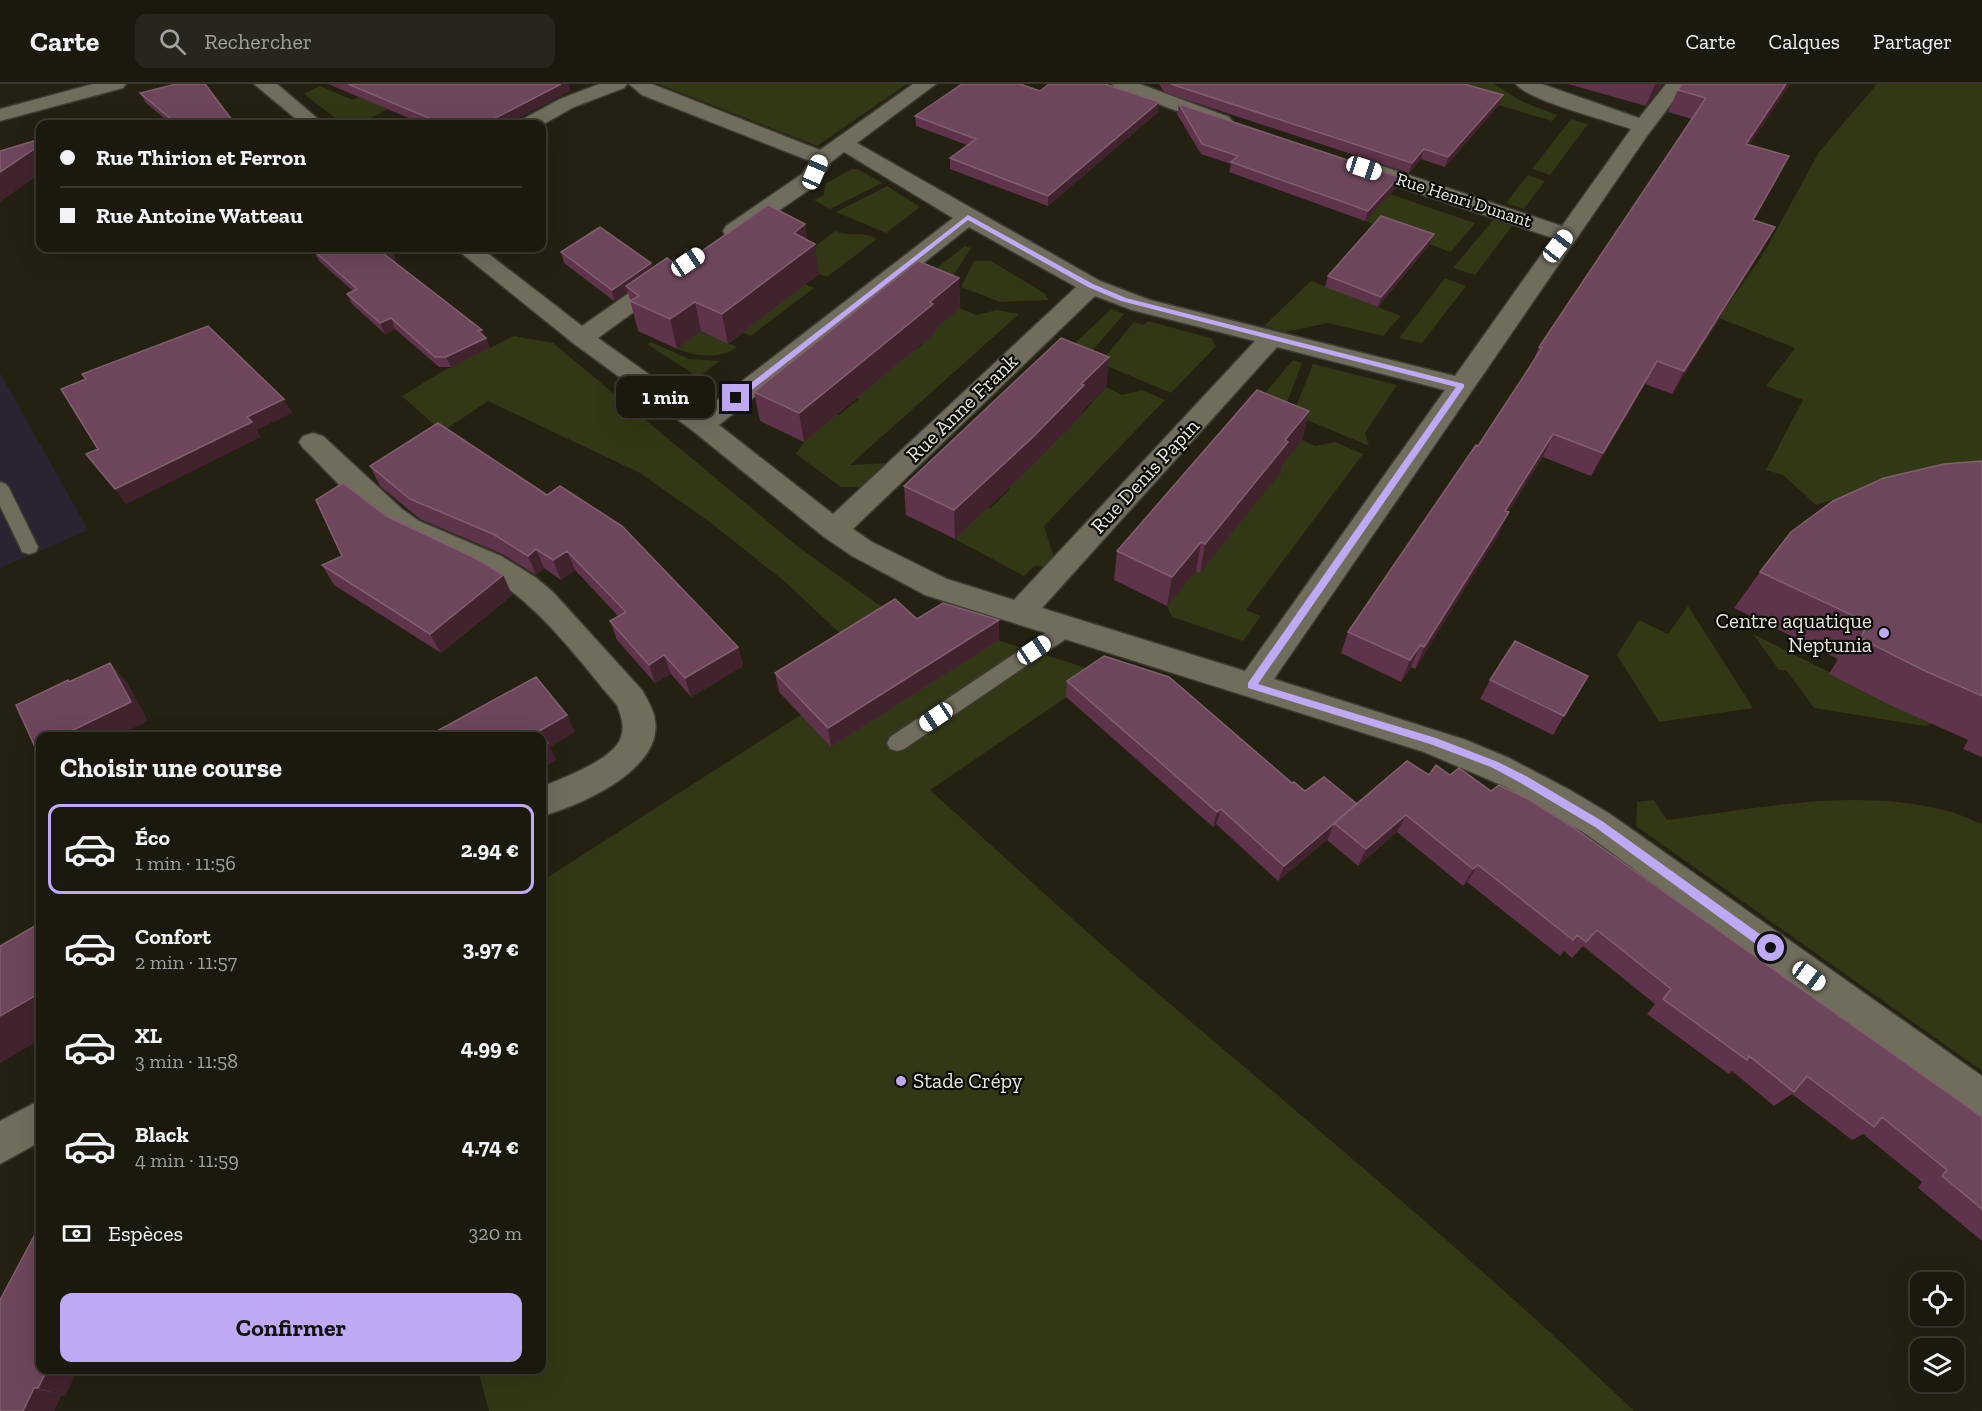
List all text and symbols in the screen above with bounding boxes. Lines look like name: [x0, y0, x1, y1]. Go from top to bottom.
search box: [135, 14, 555, 68]
text: Carte: [30, 25, 99, 58]
icon: search: [156, 25, 189, 58]
text: Rechercher: [204, 28, 312, 55]
text: Carte: [1685, 29, 1736, 54]
text: Calques: [1769, 29, 1840, 54]
text: Partager: [1873, 29, 1952, 54]
text: Rue Thirion et Ferron: [96, 144, 306, 171]
car: [800, 152, 830, 192]
car: [1344, 154, 1384, 182]
street label: Rue Henri Dunant: [1393, 168, 1535, 232]
text: Rue Antoine Watteau: [96, 202, 303, 229]
car: [1540, 226, 1576, 266]
car: [668, 244, 708, 280]
street label: Rue Anne Frank: [901, 348, 1022, 467]
callout: 1 min: [616, 377, 715, 419]
route end: [722, 384, 749, 411]
text: 1 min: [642, 385, 689, 409]
street label: Rue Denis Papin: [1085, 413, 1204, 538]
place label: Centre aquatique Neptunia: [1715, 608, 1872, 657]
marker: Centre aquatique Neptunia: [1877, 626, 1891, 640]
car: [1014, 632, 1054, 668]
car: [916, 699, 956, 735]
text: Choisir une course: [60, 752, 282, 784]
icon: car: [63, 822, 117, 876]
text: Éco: [135, 824, 170, 851]
text: 2.94 €: [461, 836, 519, 863]
text: 1 min · 11:56: [135, 851, 236, 875]
icon: car: [63, 921, 117, 975]
text: Confort: [135, 923, 211, 950]
route start: [1757, 934, 1784, 961]
text: 3.97 €: [462, 935, 519, 962]
text: 2 min · 11:57: [135, 950, 237, 974]
car: [1789, 958, 1829, 994]
icon: car: [63, 1020, 117, 1074]
text: XL: [135, 1022, 162, 1049]
text: 4.99 €: [461, 1034, 519, 1061]
text: 3 min · 11:58: [135, 1049, 238, 1073]
place label: Stade Crépy: [913, 1068, 1023, 1093]
marker: Stade Crépy: [894, 1074, 908, 1088]
icon: car: [63, 1119, 117, 1173]
text: Black: [135, 1121, 189, 1148]
text: 4.74 €: [462, 1133, 519, 1160]
text: 4 min · 11:59: [135, 1148, 239, 1172]
icon: cash: [60, 1217, 93, 1250]
text: Espèces: [108, 1220, 183, 1247]
text: 320 m: [469, 1221, 522, 1245]
map controls: [1910, 1272, 1964, 1392]
button: locate: [1910, 1272, 1964, 1326]
button: Confirmer: [60, 1293, 522, 1362]
button: layers: [1910, 1338, 1964, 1392]

